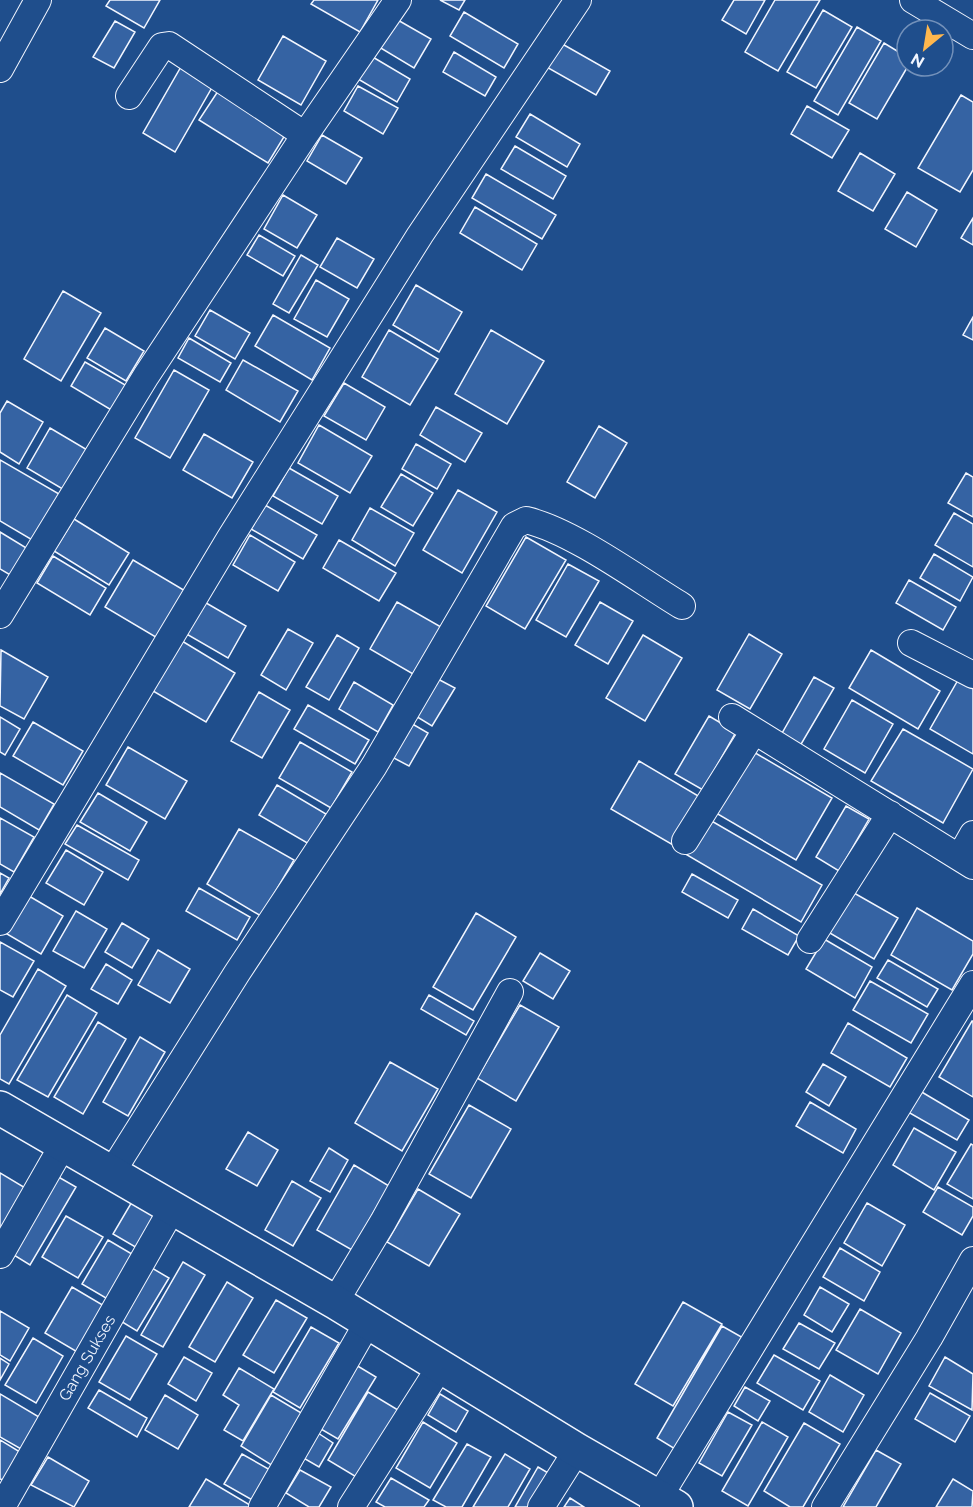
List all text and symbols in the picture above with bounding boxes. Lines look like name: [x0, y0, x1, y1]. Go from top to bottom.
north arrow: [895, 18, 955, 78]
text: N: [908, 49, 928, 72]
street label: Gang Sukses: [55, 1311, 119, 1404]

